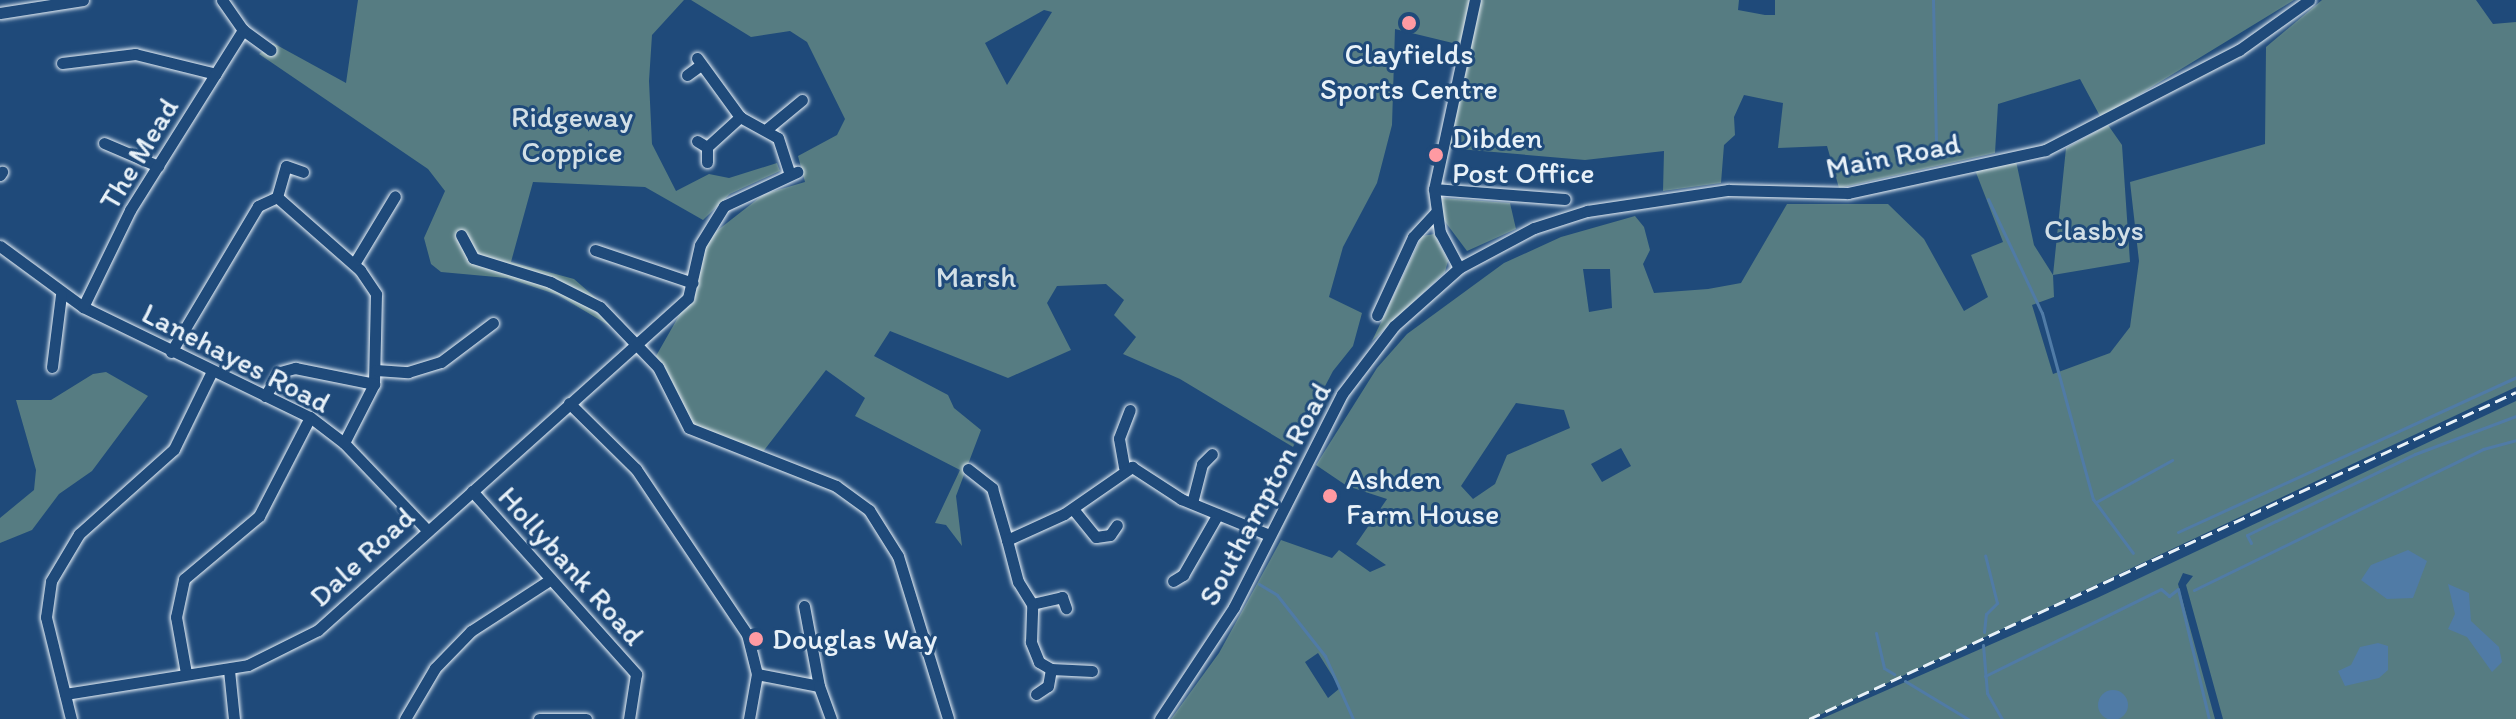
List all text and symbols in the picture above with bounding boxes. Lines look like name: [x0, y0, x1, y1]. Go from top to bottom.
marker: Clayfields Sports Centre: [1400, 14, 1418, 32]
place label: Clayfields Sports Centre: [1320, 36, 1498, 106]
street label: The Mead: [92, 92, 186, 216]
park label: Ridgeway Coppice: [511, 99, 633, 170]
place label: Dibden Post Office: [1452, 120, 1595, 190]
street label: Main Road: [1823, 125, 1963, 187]
marker: Dibden Post Office: [1427, 146, 1445, 164]
park label: Clasbys: [2044, 212, 2144, 248]
park label: Marsh: [936, 259, 1016, 295]
street label: Lanehayes Road: [136, 295, 336, 421]
street label: Southampton Road: [1191, 377, 1339, 611]
place label: Ashden Farm House: [1346, 461, 1499, 532]
street label: Hollybank Road: [491, 479, 651, 653]
marker: Ashden Farm House: [1321, 487, 1339, 505]
street label: Dale Road: [302, 500, 422, 614]
place label: Douglas Way: [772, 621, 937, 657]
marker: Douglas Way: [747, 630, 765, 648]

